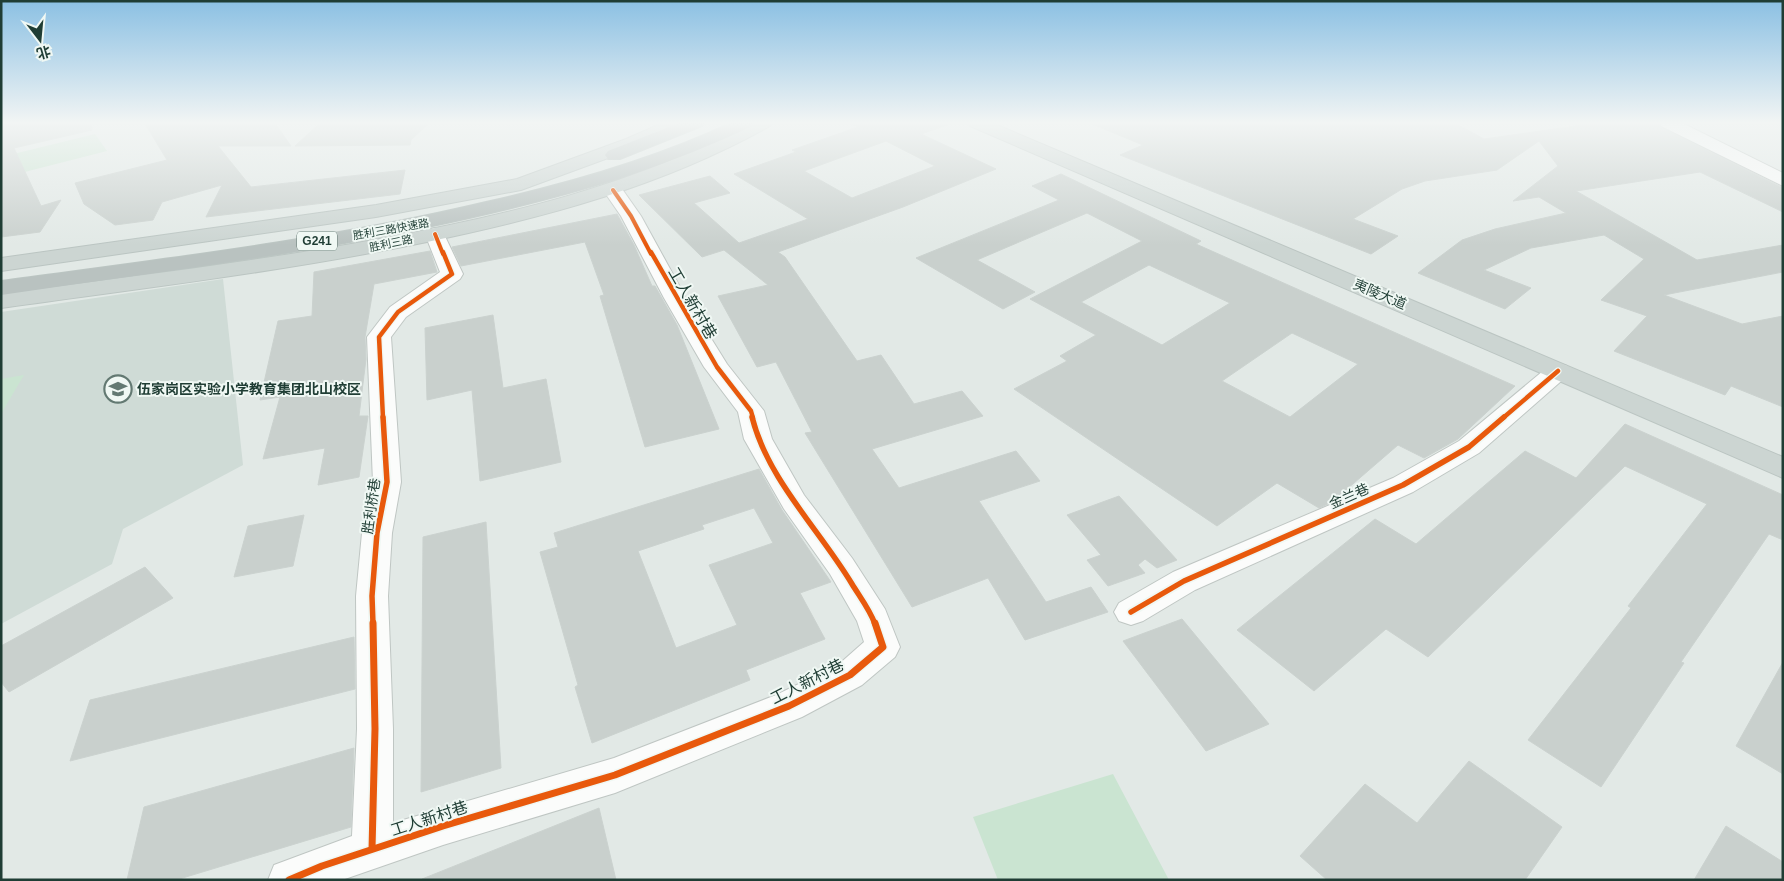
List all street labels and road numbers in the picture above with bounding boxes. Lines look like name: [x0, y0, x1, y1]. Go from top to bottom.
street label: 胜利三路快速路: [352, 216, 430, 242]
road number: G241: [297, 232, 337, 250]
street label: 胜利三路: [368, 232, 414, 254]
street label: 工人新村巷: [665, 264, 720, 342]
street label: 夷陵大道: [1351, 276, 1409, 312]
street label: 胜利桥巷: [359, 477, 383, 535]
street label: 金兰巷: [1327, 480, 1371, 512]
street label: 工人新村巷: [768, 656, 847, 707]
street label: 工人新村巷: [388, 798, 470, 839]

